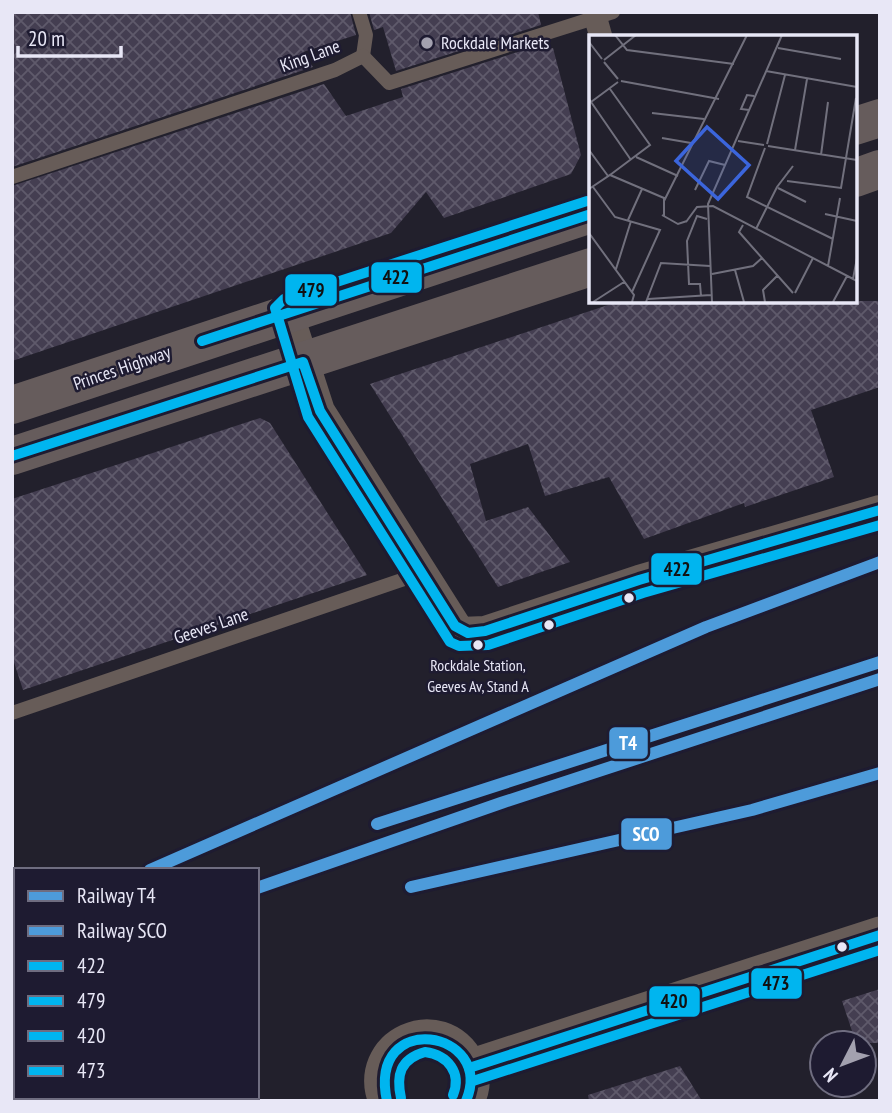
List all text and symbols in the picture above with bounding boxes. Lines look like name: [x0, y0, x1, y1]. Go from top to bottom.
scale bar: [18, 14, 121, 58]
text: 20 m: [28, 25, 65, 52]
place label: Rockdale Markets: [441, 31, 549, 54]
street label: King Lane: [277, 34, 343, 77]
marker: Rockdale Markets: [419, 35, 435, 51]
inset map: [589, 35, 857, 303]
line badge: 422: [370, 261, 423, 294]
text: 422: [382, 265, 410, 289]
line badge: 479: [284, 273, 338, 307]
text: 479: [297, 278, 325, 302]
street label: Princes Highway: [70, 340, 174, 395]
line badge: 422: [650, 552, 703, 586]
text: 422: [663, 557, 691, 581]
unlabelled marker: [622, 591, 636, 605]
street label: Geeves Lane: [171, 602, 251, 649]
unlabelled marker: [542, 618, 556, 632]
marker: Rockdale Station, Geeves Av, Stand A: [471, 638, 485, 652]
place label: Rockdale Station, Geeves Av, Stand A: [427, 655, 529, 696]
line badge: T4: [608, 726, 649, 760]
text: T4: [619, 731, 637, 755]
line badge: SCO: [620, 817, 673, 851]
text: SCO: [633, 822, 660, 846]
legend: [14, 868, 259, 1099]
text: Railway T4: [77, 882, 156, 909]
text: Railway SCO: [77, 917, 167, 944]
unlabelled marker: [835, 940, 849, 954]
text: 422: [77, 952, 105, 979]
line badge: 473: [750, 967, 803, 1000]
text: 473: [762, 971, 790, 995]
line badge: 420: [648, 985, 701, 1018]
text: 479: [77, 987, 105, 1014]
text: 420: [660, 989, 688, 1013]
text: 420: [77, 1022, 105, 1049]
north arrow: [808, 1029, 878, 1099]
text: 473: [77, 1057, 105, 1084]
text: N: [818, 1064, 843, 1087]

